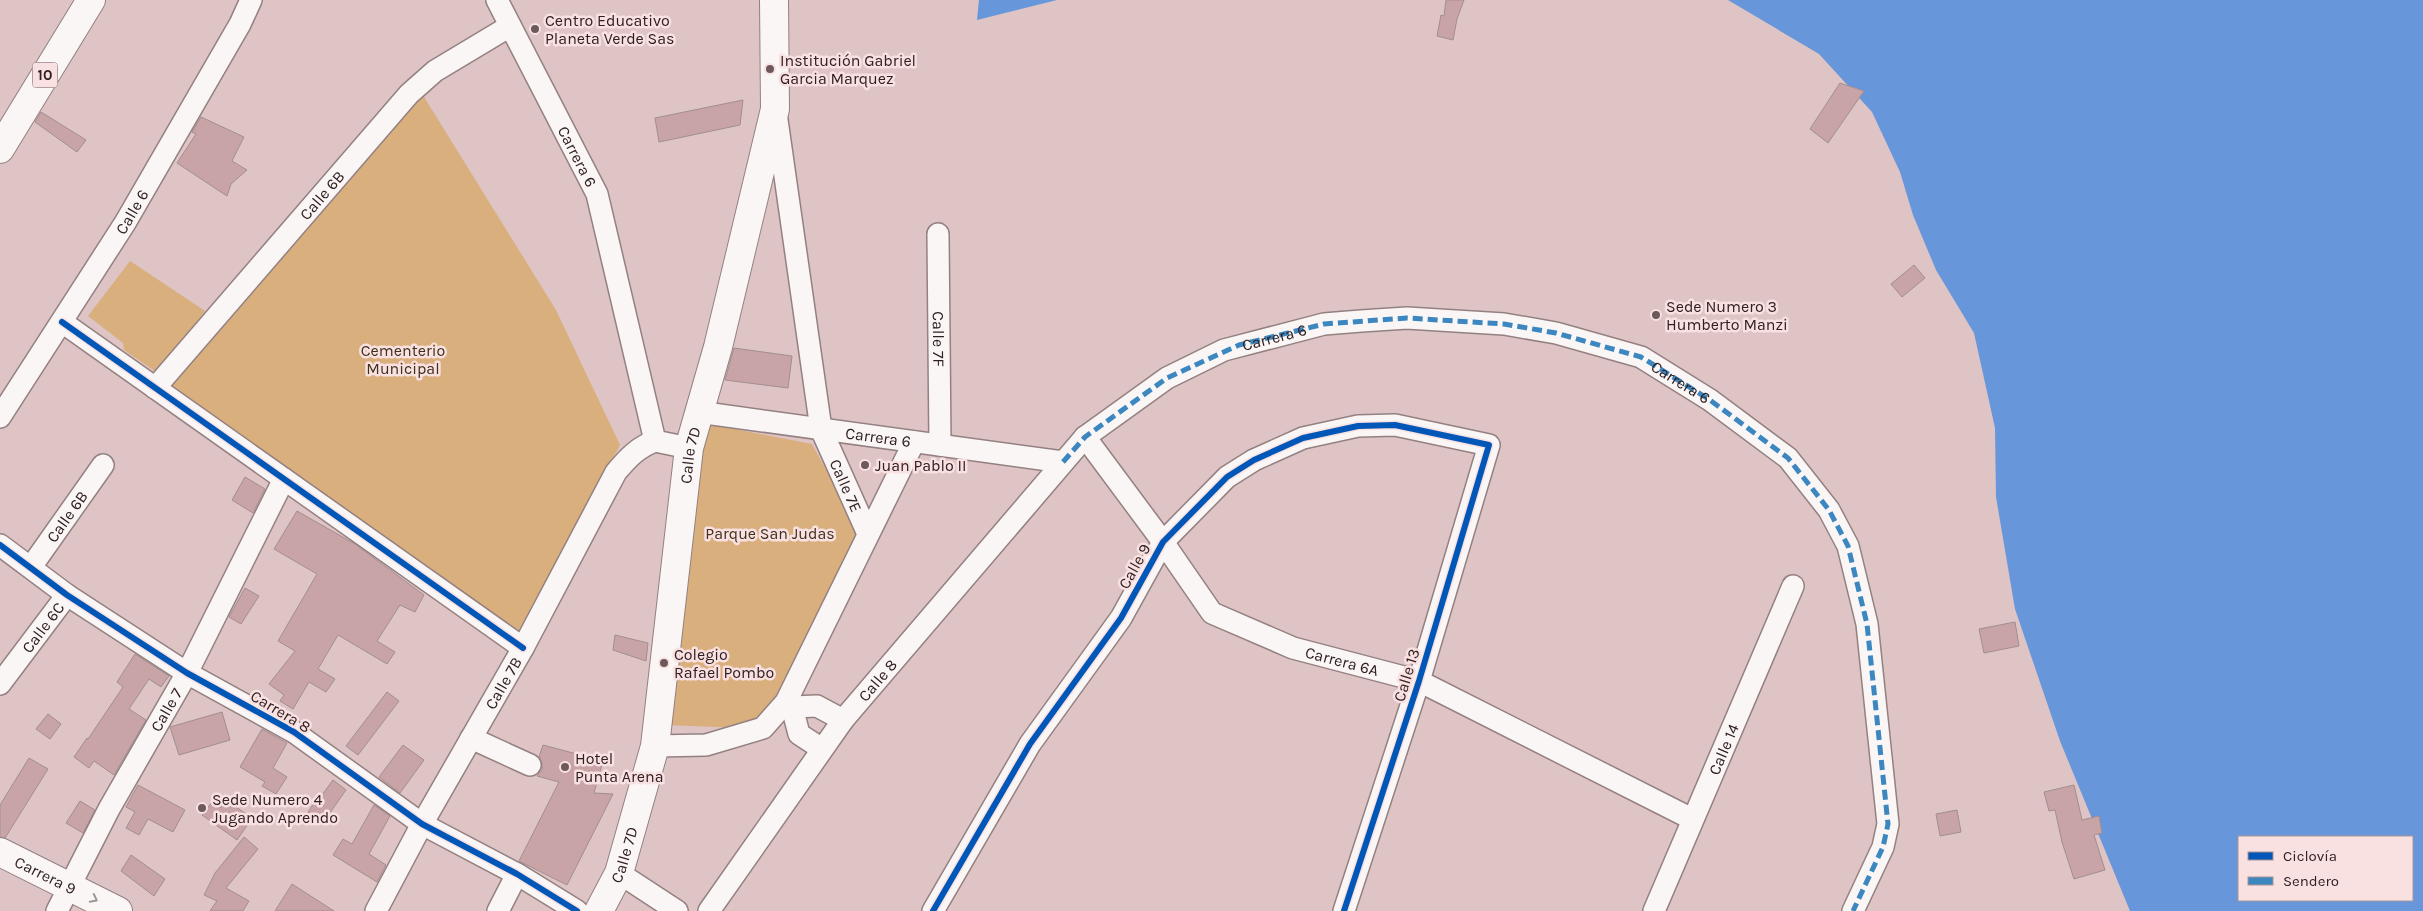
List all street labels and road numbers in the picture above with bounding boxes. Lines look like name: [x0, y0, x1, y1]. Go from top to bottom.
road number: 10: [32, 62, 58, 88]
street label: Carrera 6: [554, 123, 601, 190]
street label: Calle 6B: [296, 167, 348, 224]
street label: Calle 6: [111, 186, 152, 238]
street label: Calle 7F: [929, 311, 948, 367]
street label: Carrera 6: [1240, 320, 1309, 355]
street label: Carrera 6: [1648, 357, 1714, 408]
street label: Carrera 6: [844, 423, 912, 451]
street label: Calle 7D: [676, 424, 705, 485]
street label: Calle 7E: [826, 456, 866, 515]
street label: Calle 6B: [42, 487, 92, 546]
street label: Calle 9: [1114, 540, 1155, 592]
street label: Calle 6C: [18, 598, 68, 657]
street label: Carrera 6A: [1303, 643, 1381, 680]
street label: Calle 13: [1389, 646, 1424, 704]
street label: Calle 7B: [481, 654, 526, 713]
street label: Calle 8: [854, 655, 901, 705]
street label: Calle 7: [146, 684, 187, 735]
street label: Carrera 8: [247, 686, 314, 737]
street label: Calle 14: [1704, 721, 1743, 778]
street label: Calle 7D: [606, 824, 642, 886]
street label: Carrera 9: [12, 852, 79, 899]

